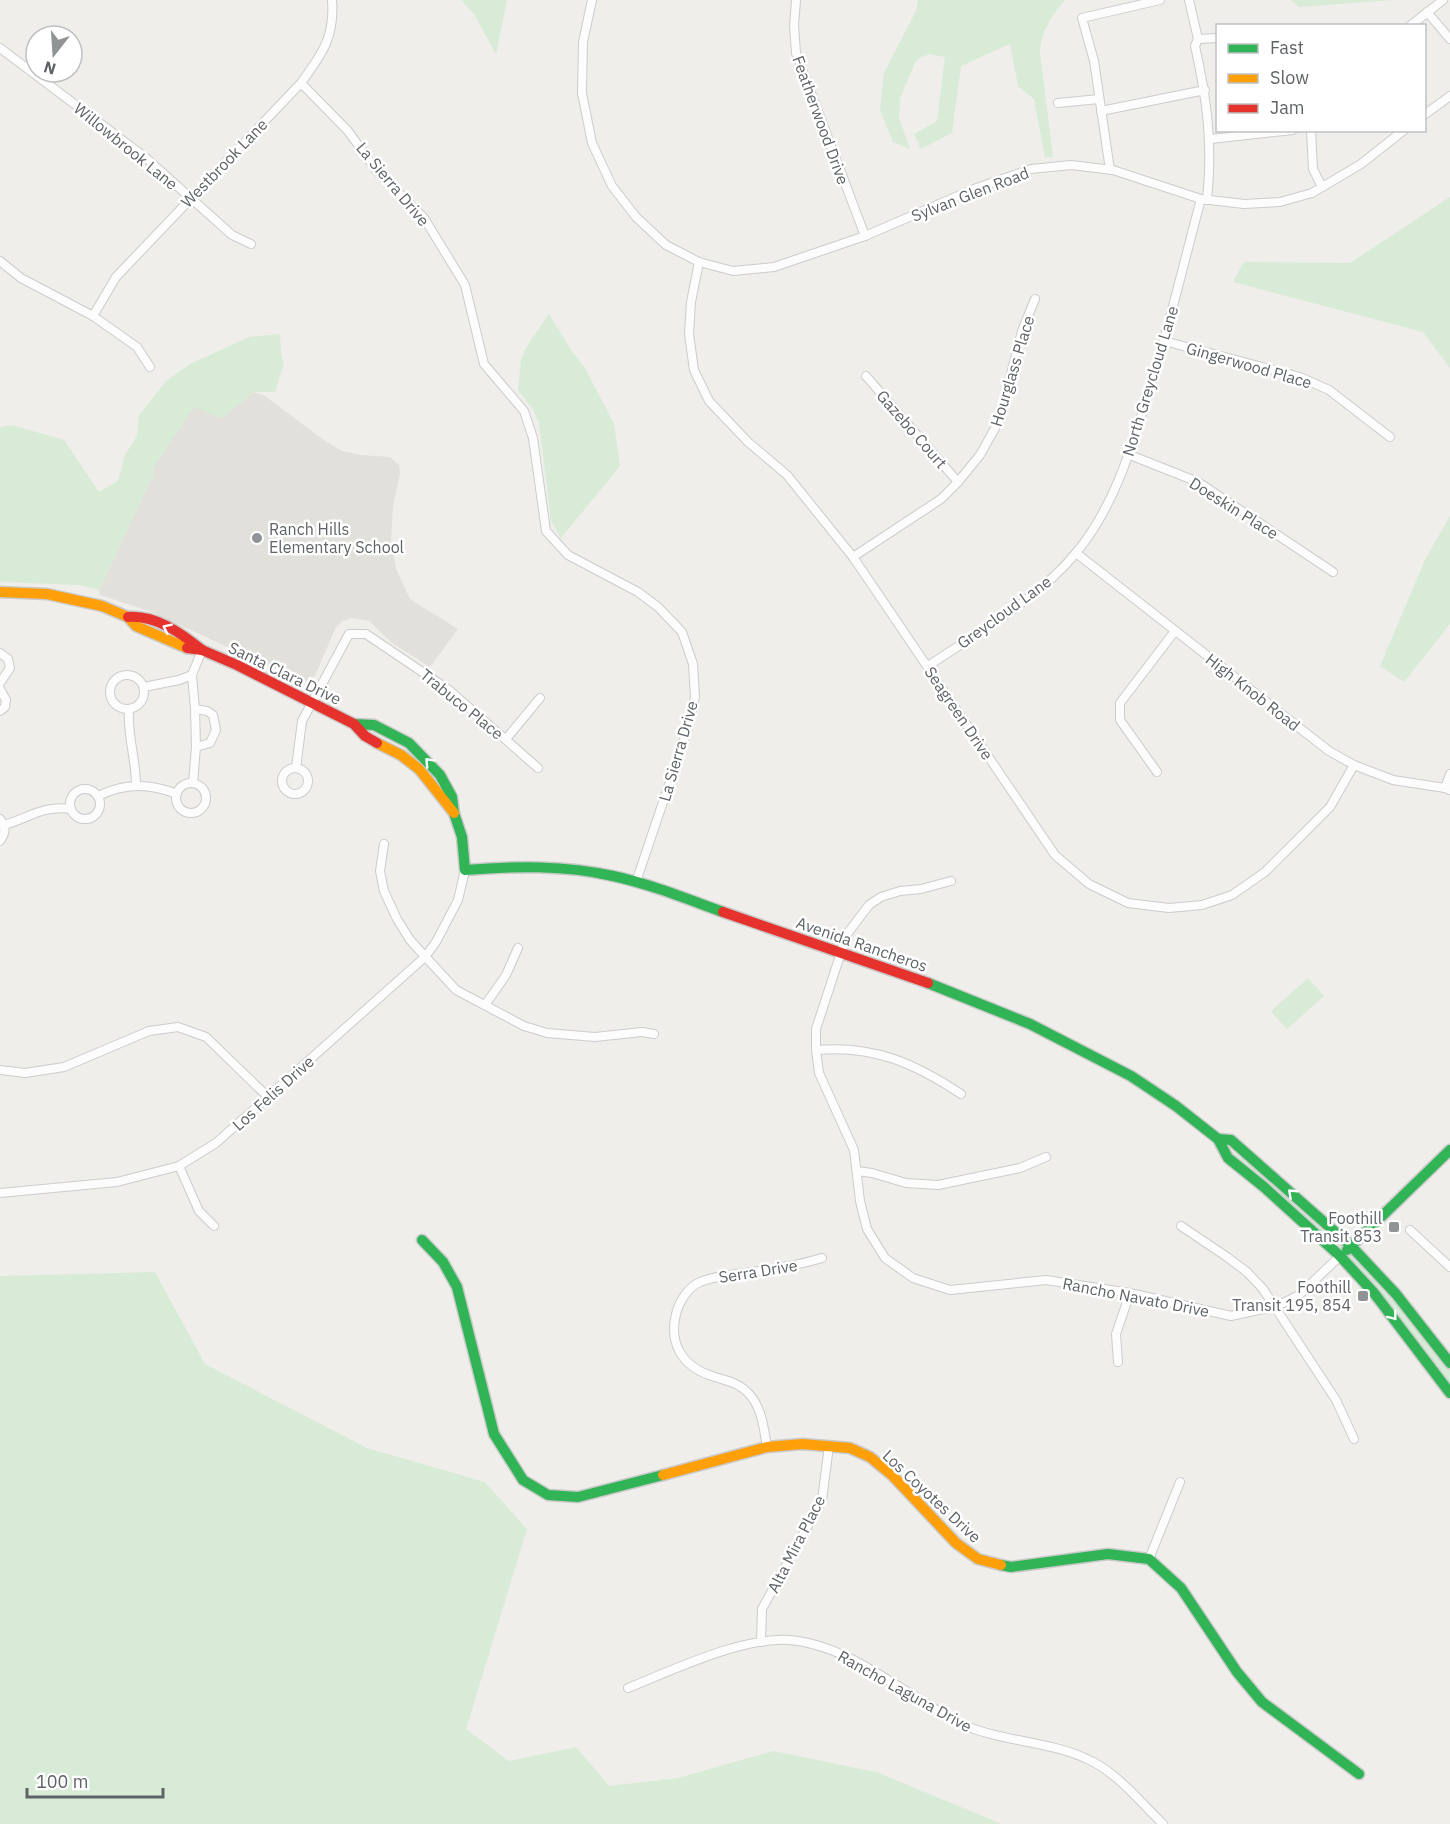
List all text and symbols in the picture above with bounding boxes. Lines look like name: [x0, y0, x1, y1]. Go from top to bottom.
north arrow: [24, 24, 84, 84]
legend: [1216, 24, 1426, 132]
text: Fast: [1270, 36, 1304, 59]
street label: Featherwood Drive: [788, 53, 854, 187]
text: N: [41, 57, 58, 80]
text: Slow: [1270, 66, 1309, 89]
text: Jam: [1270, 96, 1305, 119]
street label: Willowbrook Lane: [70, 98, 182, 194]
street label: Westbrook Lane: [177, 114, 272, 212]
street label: La Sierra Drive: [352, 138, 434, 230]
street label: Sylvan Glen Road: [908, 162, 1032, 226]
street label: North Greycloud Lane: [1118, 303, 1182, 459]
street label: Hourglass Place: [986, 313, 1038, 429]
street label: Gingerwood Place: [1184, 337, 1314, 393]
street label: Gazebo Court: [873, 386, 951, 472]
street label: Doeskin Place: [1186, 473, 1282, 543]
place label: Ranch Hills Elementary School: [269, 519, 404, 557]
marker: Ranch Hills Elementary School: [250, 531, 264, 545]
street label: Greycloud Lane: [953, 571, 1055, 653]
one-way arrow: [162, 623, 173, 635]
street label: Santa Clara Drive: [225, 637, 345, 709]
street label: High Knob Road: [1202, 649, 1304, 735]
street label: Seagreen Drive: [920, 662, 998, 764]
street label: Trabuco Place: [416, 664, 508, 744]
street label: La Sierra Drive: [654, 698, 702, 804]
one-way arrow: [425, 759, 436, 770]
street label: Avenida Rancheros: [794, 912, 930, 976]
street label: Los Felis Drive: [228, 1051, 318, 1135]
one-way arrow: [1288, 1189, 1298, 1200]
place label: Foothill Transit 853: [1300, 1208, 1382, 1246]
marker: Foothill Transit 853: [1387, 1220, 1401, 1234]
street label: Serra Drive: [717, 1255, 799, 1287]
street label: Rancho Navato Drive: [1061, 1273, 1211, 1321]
place label: Foothill Transit 195, 854: [1232, 1277, 1351, 1315]
marker: Foothill Transit 195, 854: [1356, 1289, 1370, 1303]
one-way arrow: [1385, 1309, 1396, 1320]
street label: Los Coyotes Drive: [879, 1445, 985, 1547]
street label: Alta Mira Place: [763, 1492, 829, 1596]
street label: Rancho Laguna Drive: [834, 1646, 976, 1736]
scale bar: [27, 1761, 164, 1799]
text: 100 m: [36, 1770, 88, 1793]

